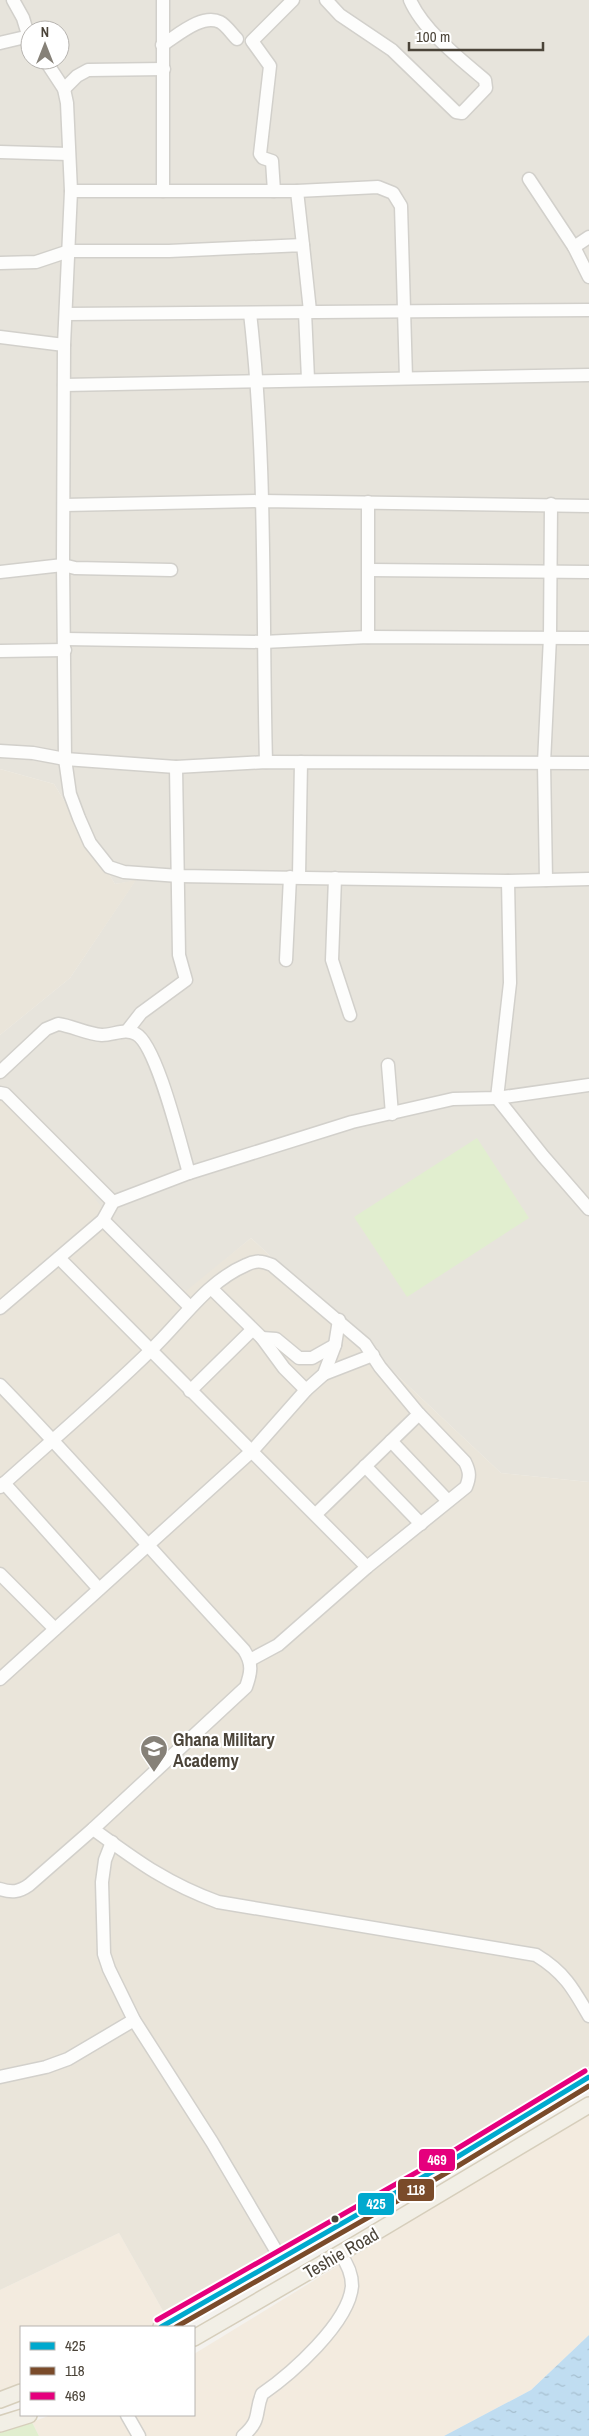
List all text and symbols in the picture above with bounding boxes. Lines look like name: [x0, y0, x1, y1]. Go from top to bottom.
north arrow: [20, 20, 70, 70]
scale bar: [409, 20, 543, 52]
text: N: [41, 23, 49, 41]
text: 100 m: [416, 26, 450, 47]
place label: Ghana Military Academy: [173, 1727, 276, 1773]
school or university icon: Ghana Military Academy: [139, 1734, 169, 1773]
line badge: 469: [418, 2148, 456, 2172]
text: 469: [427, 2151, 447, 2169]
line badge: 118: [397, 2178, 435, 2202]
text: 118: [407, 2181, 425, 2199]
line badge: 425: [357, 2192, 395, 2216]
text: 425: [366, 2195, 386, 2213]
unlabelled marker: [330, 2214, 340, 2224]
street label: Teshie Road: [299, 2221, 383, 2285]
legend: [20, 2326, 195, 2416]
text: 425: [65, 2335, 86, 2356]
text: 118: [65, 2360, 85, 2381]
text: 469: [65, 2385, 86, 2406]

